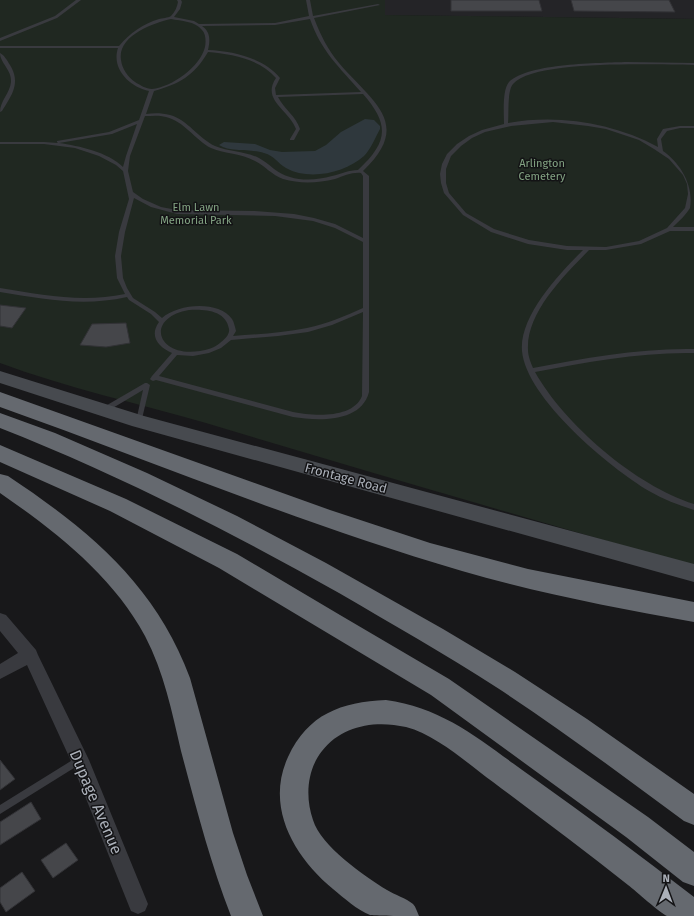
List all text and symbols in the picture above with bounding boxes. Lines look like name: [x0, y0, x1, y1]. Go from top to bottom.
park label: Arlington Cemetery: [519, 157, 566, 183]
park label: Elm Lawn Memorial Park: [160, 201, 232, 227]
street label: Frontage Road: [303, 460, 389, 496]
street label: Dupage Avenue: [65, 747, 127, 857]
north arrow: [646, 868, 686, 908]
text: N: [662, 872, 670, 885]

